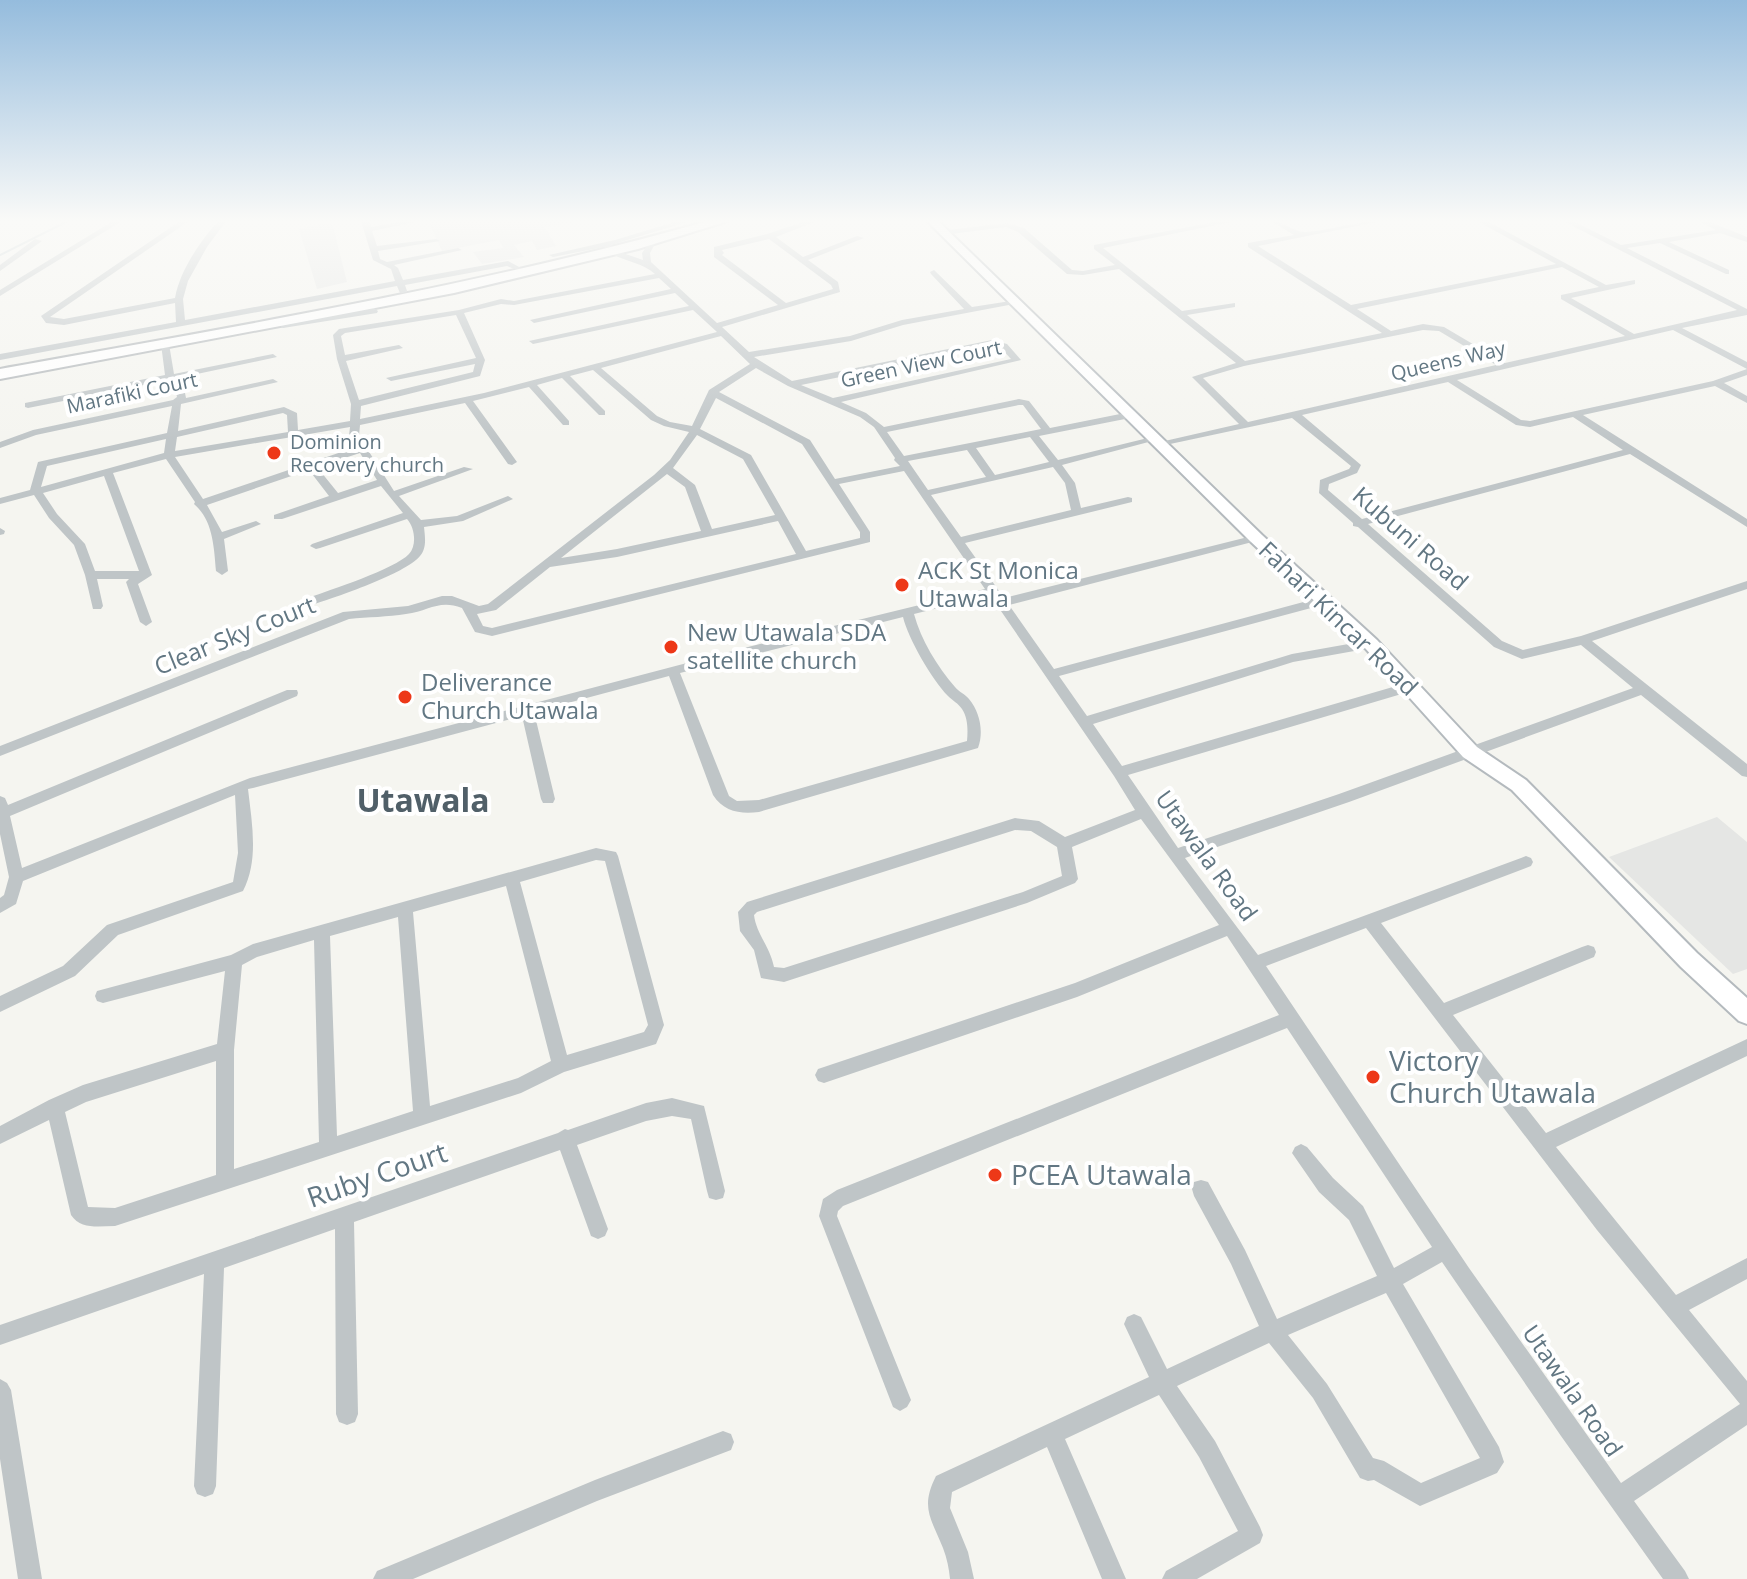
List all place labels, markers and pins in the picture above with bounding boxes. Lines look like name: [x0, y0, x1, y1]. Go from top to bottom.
place label: Dominion Recovery church: [290, 428, 444, 478]
marker: Dominion Recovery church: [265, 444, 283, 462]
place label: ACK St Monica Utawala: [918, 553, 1079, 614]
marker: ACK St Monica Utawala: [893, 576, 911, 594]
place label: New Utawala SDA satellite church: [687, 615, 887, 676]
marker: New Utawala SDA satellite church: [662, 638, 680, 656]
place label: Deliverance Church Utawala: [421, 665, 599, 726]
marker: Deliverance Church Utawala: [396, 688, 414, 706]
place label: Victory Church Utawala: [1389, 1041, 1596, 1111]
marker: Victory Church Utawala: [1364, 1068, 1382, 1086]
place label: PCEA Utawala: [1011, 1155, 1192, 1193]
marker: PCEA Utawala: [986, 1166, 1004, 1184]

